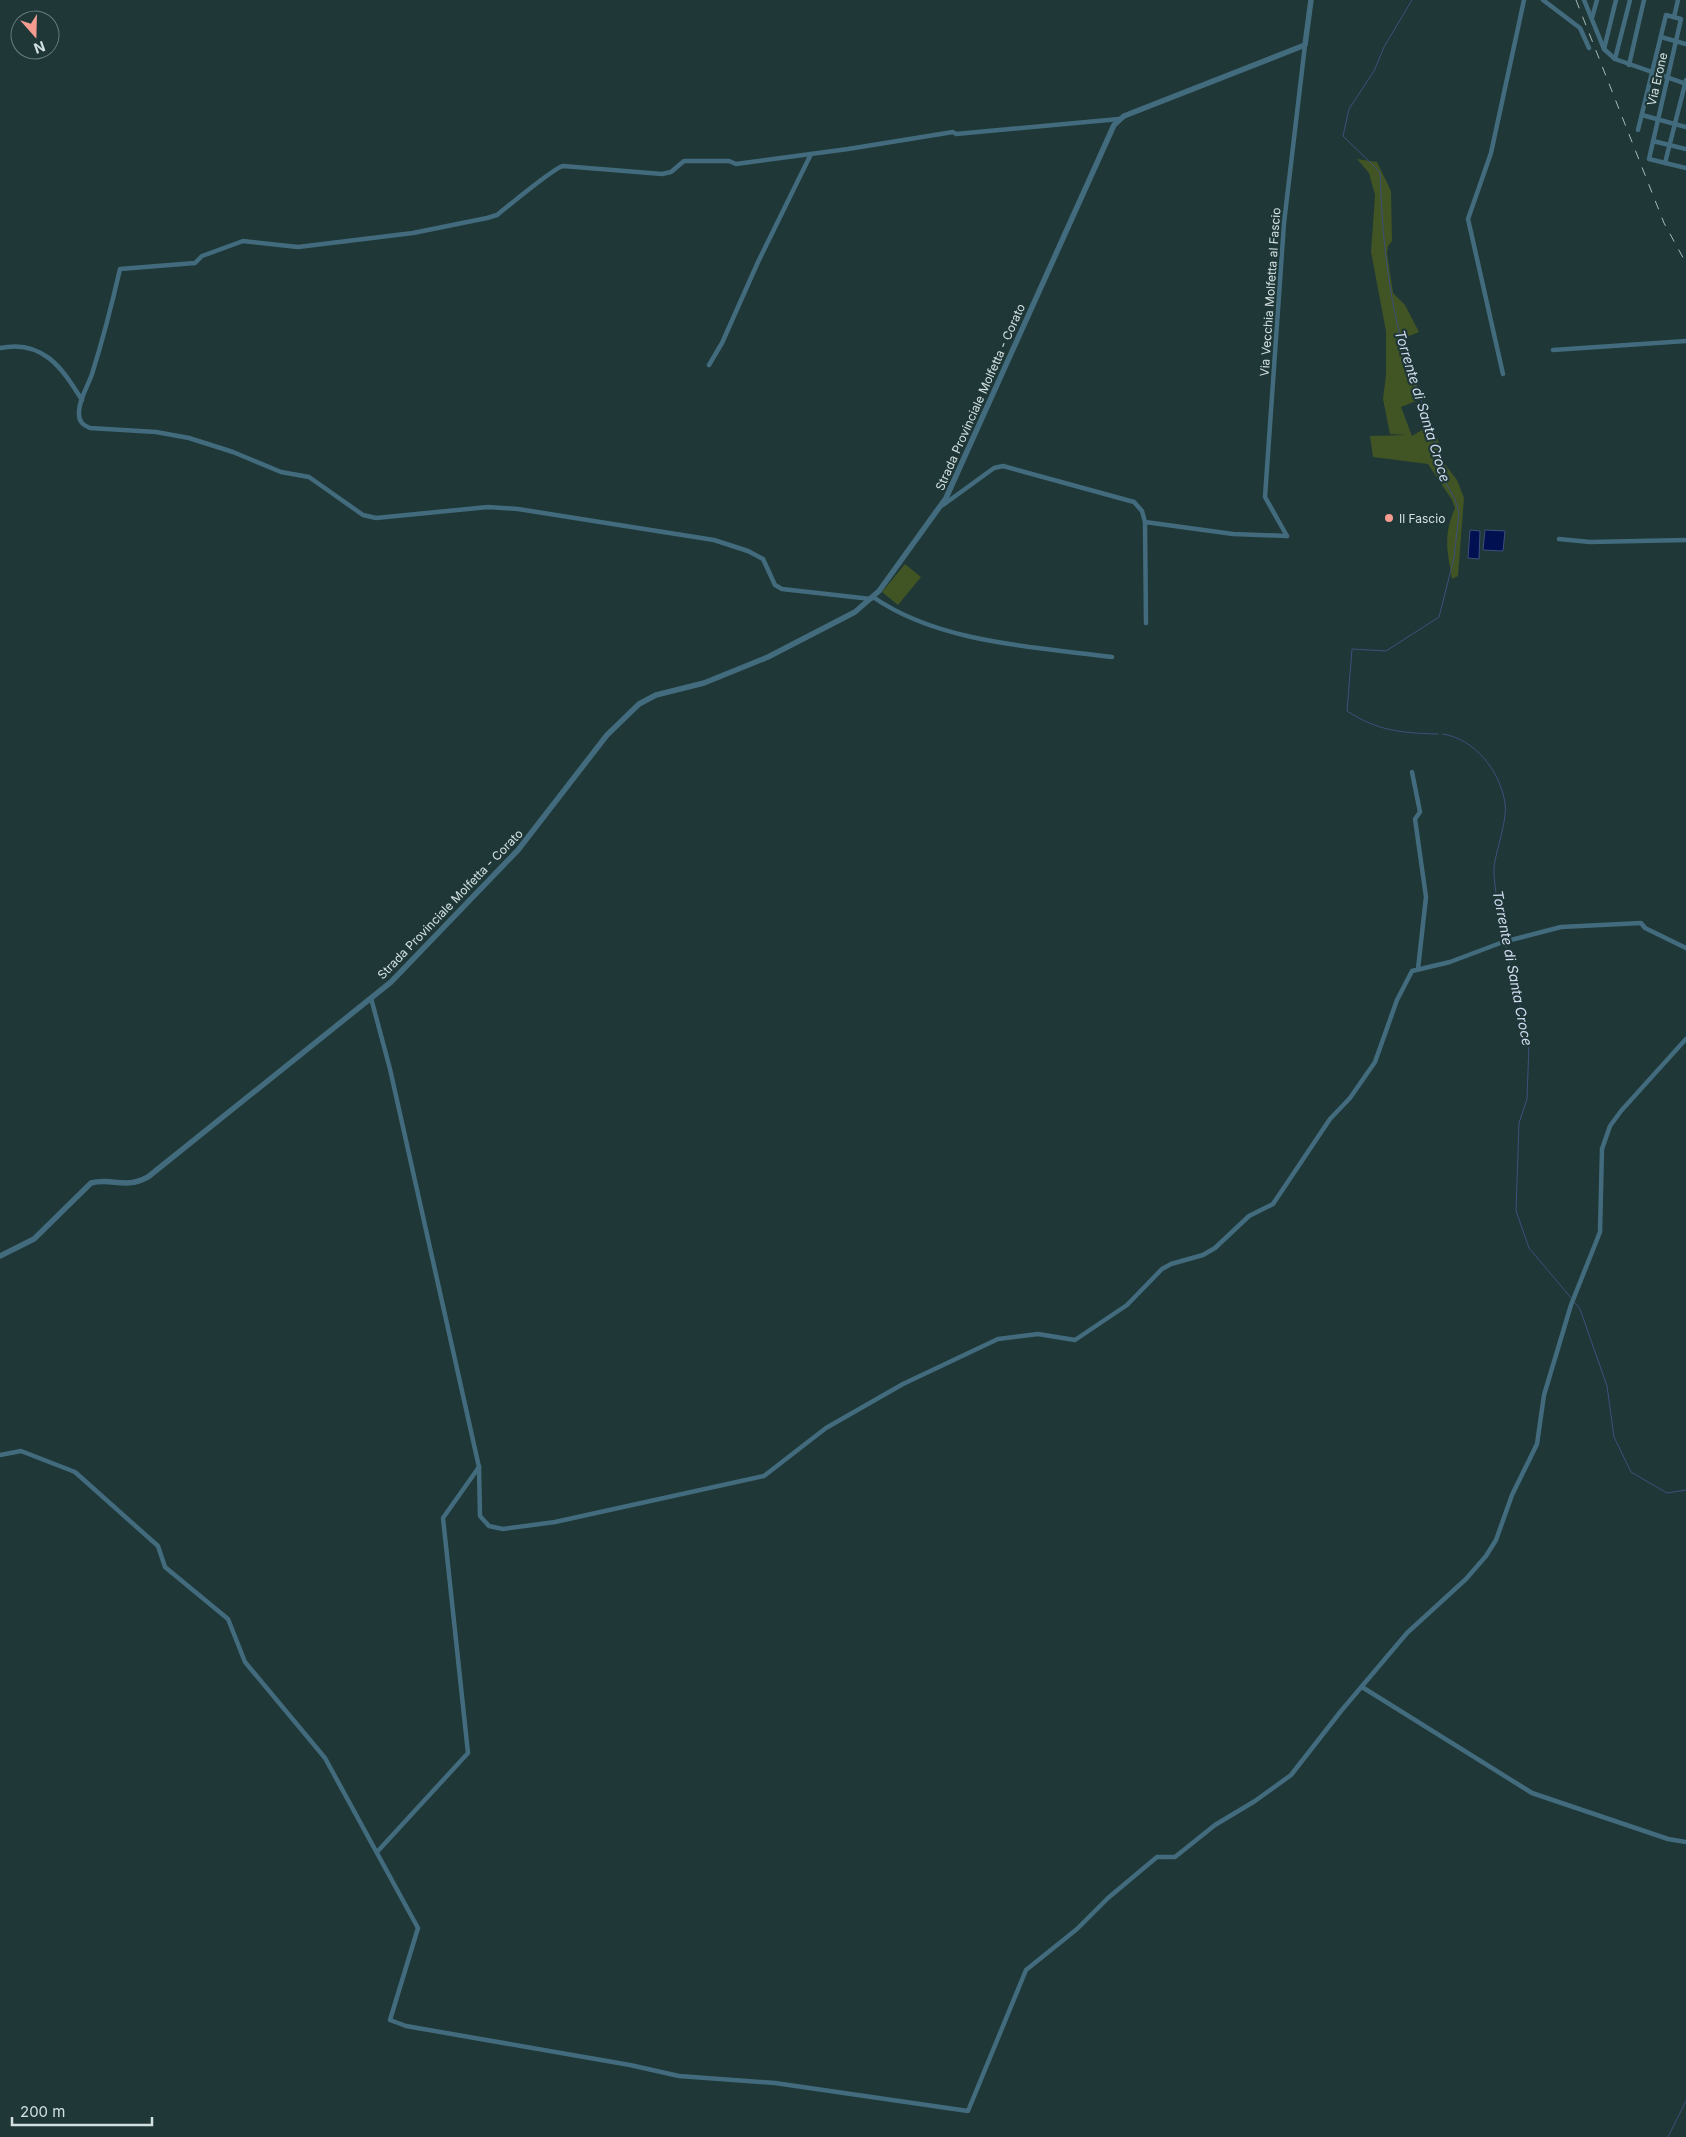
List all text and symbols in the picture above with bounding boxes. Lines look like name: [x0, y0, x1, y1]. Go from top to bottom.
north arrow: [10, 10, 60, 60]
text: N: [32, 38, 48, 57]
street label: Via Erone: [1644, 51, 1670, 107]
street label: Via Vecchia Molfetta al Fascio: [1257, 207, 1283, 377]
street label: Strada Provinciale Molfetta - Corato: [932, 301, 1028, 493]
water label: Torrente di Santa Croce: [1392, 328, 1454, 484]
place label: Il Fascio: [1399, 511, 1445, 526]
marker: Il Fascio: [1383, 512, 1395, 524]
street label: Strada Provinciale Molfetta - Corato: [374, 826, 526, 982]
water label: Torrente di Santa Croce: [1490, 889, 1536, 1047]
scale bar: [12, 2094, 152, 2126]
text: 200 m: [20, 2102, 65, 2121]

